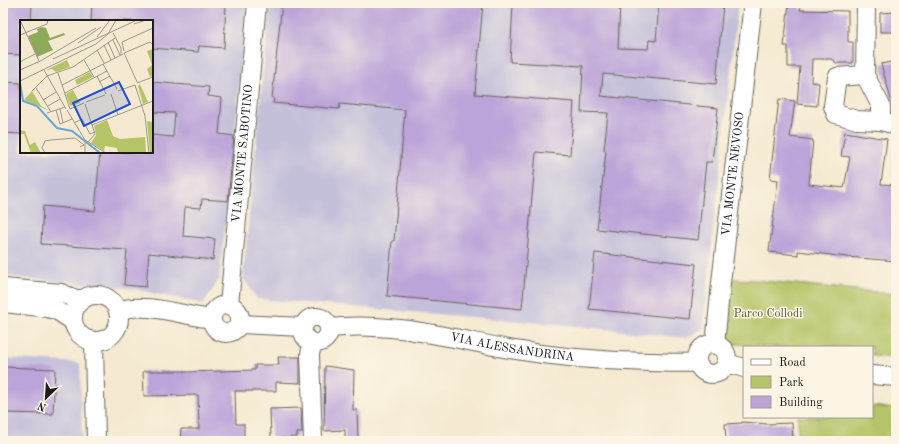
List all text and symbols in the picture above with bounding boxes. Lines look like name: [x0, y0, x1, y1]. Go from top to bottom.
inset map: [20, 20, 153, 153]
street label: VIA MONTE SABOTINO: [231, 84, 255, 223]
street label: VIA MONTE NEVOSO: [720, 111, 747, 237]
park label: Parco Collodi: [734, 308, 802, 320]
street label: VIA ALESSANDRINA: [449, 331, 575, 364]
legend: [743, 346, 873, 418]
text: Road: [779, 357, 806, 369]
text: Park: [779, 377, 804, 389]
north arrow: [26, 378, 66, 418]
text: Building: [779, 397, 823, 409]
text: N: [36, 399, 49, 412]

